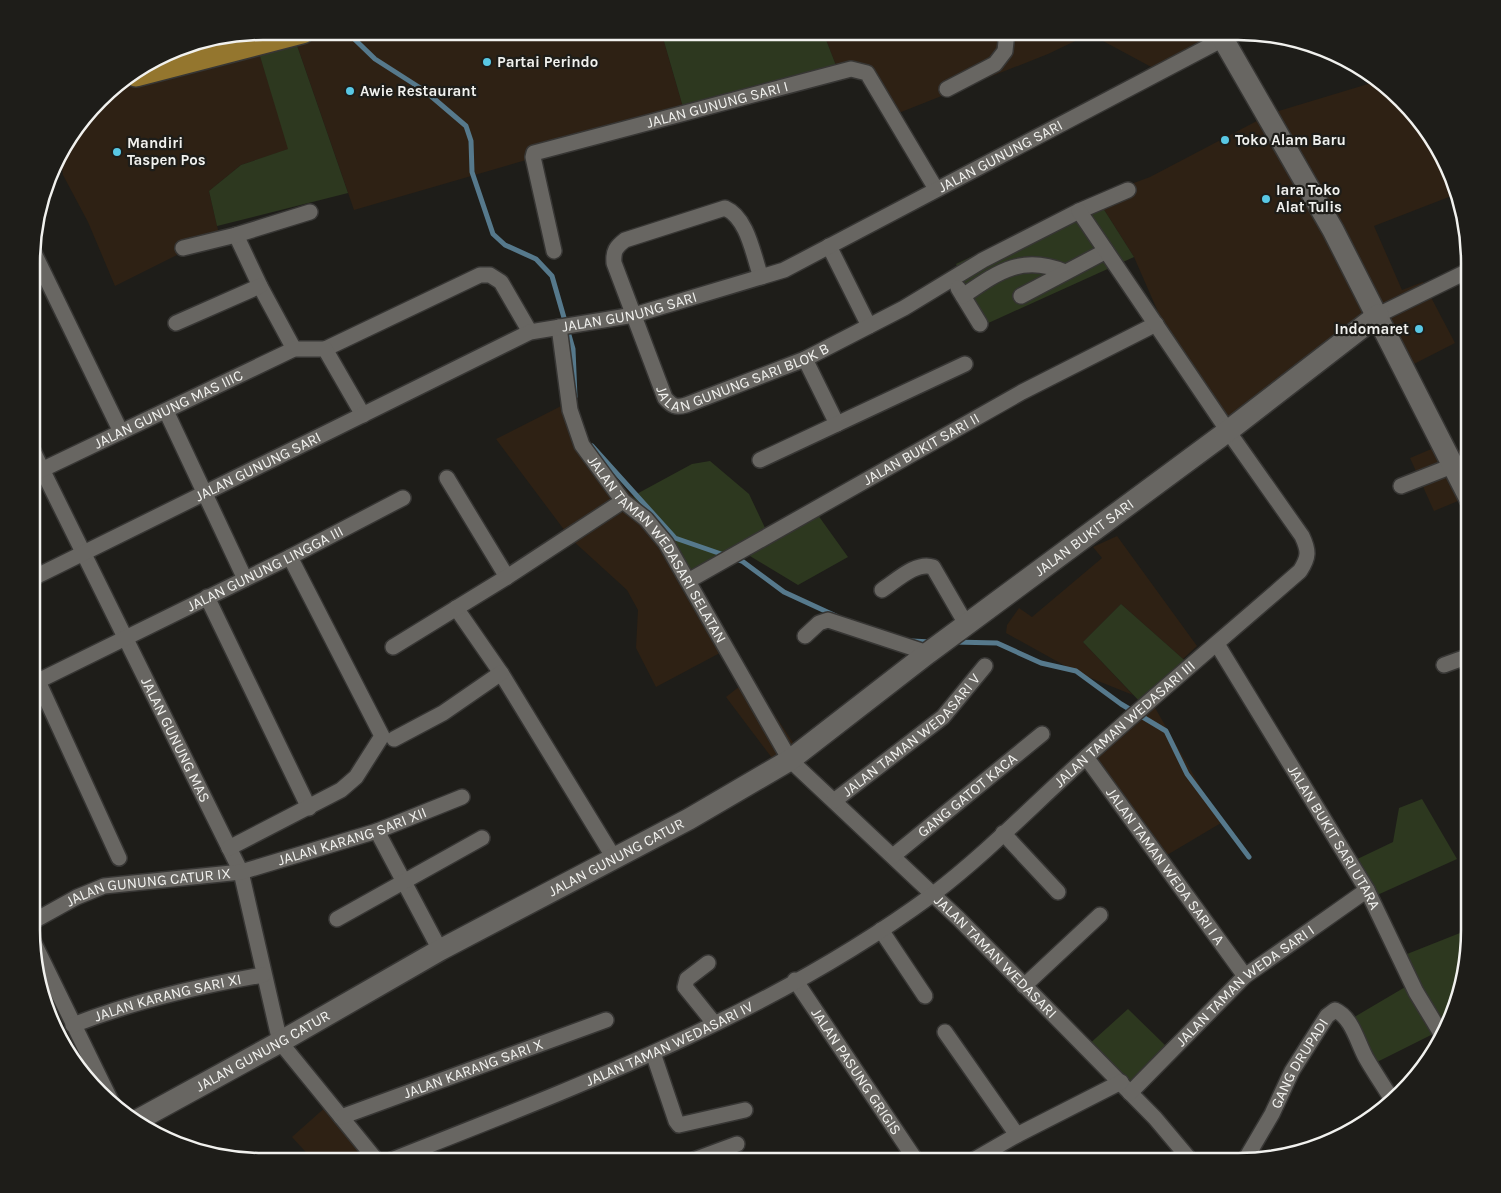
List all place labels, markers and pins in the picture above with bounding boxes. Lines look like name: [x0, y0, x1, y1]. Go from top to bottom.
place label: Partai Perindo: [497, 53, 598, 71]
marker: Partai Perindo: [481, 56, 493, 68]
place label: Awie Restaurant: [360, 82, 477, 100]
marker: Awie Restaurant: [344, 85, 356, 97]
place label: Toko Alam Baru: [1235, 131, 1346, 149]
place label: Mandiri Taspen Pos: [127, 134, 206, 169]
marker: Toko Alam Baru: [1219, 134, 1231, 146]
marker: Mandiri Taspen Pos: [111, 146, 123, 158]
place label: Iara Toko Alat Tulis: [1276, 181, 1342, 216]
marker: Iara Toko Alat Tulis: [1260, 193, 1272, 205]
place label: Indomaret: [1335, 320, 1409, 338]
marker: Indomaret: [1413, 323, 1425, 335]

